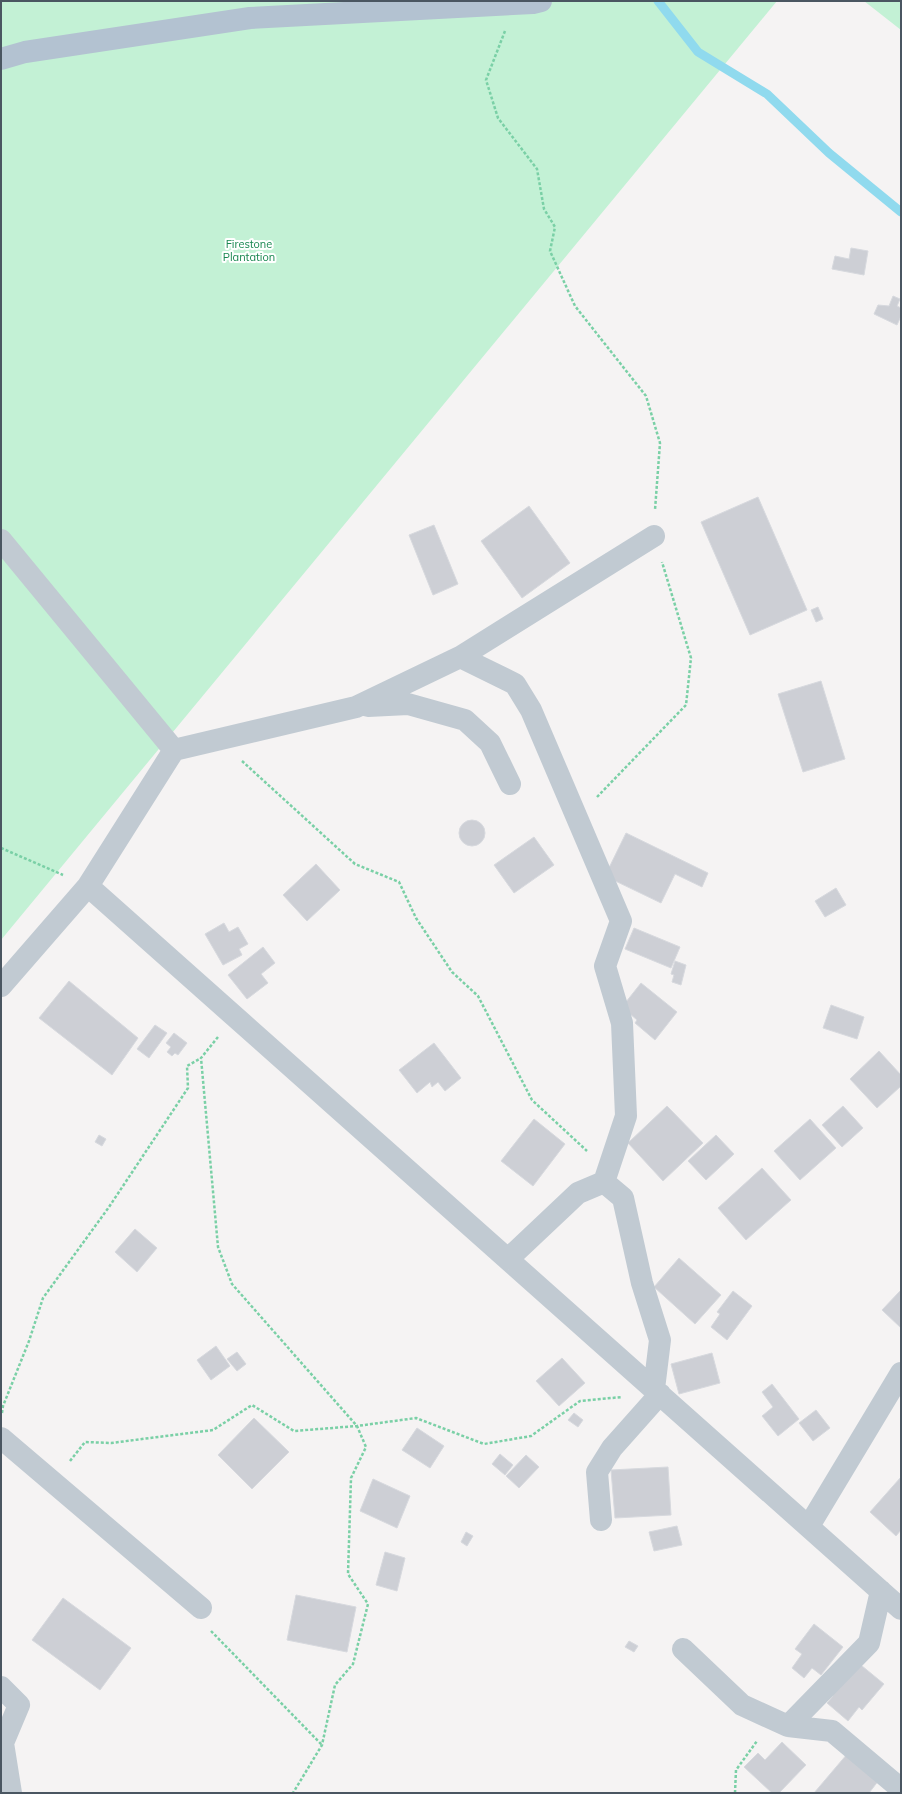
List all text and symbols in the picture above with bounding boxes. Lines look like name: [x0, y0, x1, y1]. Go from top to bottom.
park label: Firestone Plantation: [223, 237, 275, 264]

